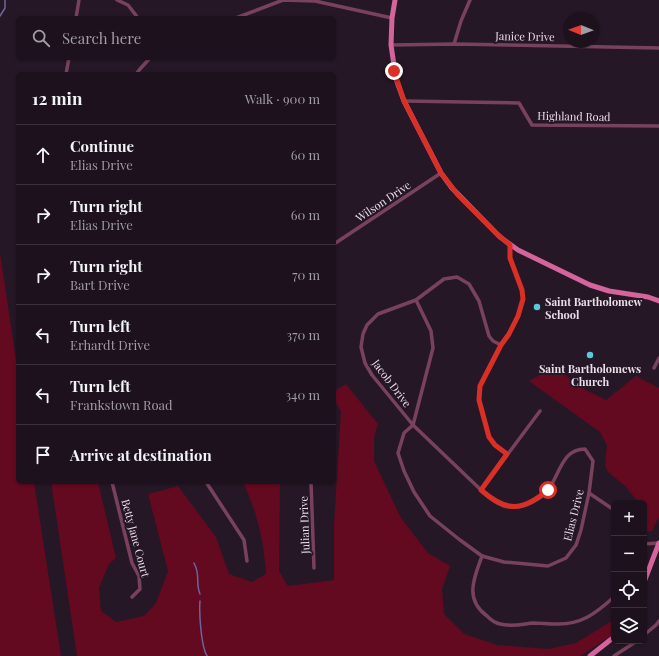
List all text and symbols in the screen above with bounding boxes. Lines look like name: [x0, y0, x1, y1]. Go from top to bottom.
north arrow: [563, 12, 599, 48]
search box: [16, 16, 336, 60]
icon: search: [30, 27, 52, 49]
text: Search here: [62, 28, 141, 48]
street label: Janice Drive: [494, 28, 555, 44]
route end: [385, 62, 403, 80]
text: 12 min: [32, 87, 82, 109]
text: Walk · 900 m: [245, 90, 320, 107]
street label: Highland Road: [537, 108, 611, 124]
text: Continue: [70, 136, 134, 156]
icon: ahead: [32, 144, 54, 166]
text: 60 m: [291, 146, 320, 163]
text: Elias Drive: [70, 156, 133, 173]
street label: Wilson Drive: [352, 177, 414, 225]
text: Turn right: [70, 196, 143, 216]
icon: right: [32, 204, 54, 226]
text: 60 m: [291, 206, 320, 223]
text: Elias Drive: [70, 216, 133, 233]
text: Turn right: [70, 256, 143, 276]
icon: right: [32, 264, 54, 286]
text: 70 m: [292, 266, 320, 283]
text: Bart Drive: [70, 276, 130, 293]
place label: Saint Bartholomew School: [545, 294, 643, 322]
marker: Saint Bartholomew School: [532, 302, 542, 312]
text: Turn left: [70, 316, 131, 336]
icon: left: [32, 324, 54, 346]
text: 370 m: [286, 326, 320, 343]
text: Erhardt Drive: [70, 336, 150, 353]
marker: Saint Bartholomews Church: [585, 350, 595, 360]
street label: Jacob Drive: [369, 355, 415, 410]
place label: Saint Bartholomews Church: [539, 361, 641, 389]
text: Turn left: [70, 376, 131, 396]
icon: left: [32, 384, 54, 406]
text: 340 m: [285, 386, 320, 403]
text: Frankstown Road: [70, 396, 173, 413]
icon: arrive: [32, 444, 54, 466]
text: Arrive at destination: [70, 445, 212, 465]
route start: [539, 481, 557, 499]
street label: Elias Drive: [559, 487, 587, 543]
street label: Julian Drive: [295, 495, 313, 555]
street label: Betty Jane Court: [118, 497, 154, 579]
map controls: [611, 500, 647, 644]
button: +: [611, 500, 647, 536]
button: −: [611, 536, 647, 572]
button: locate: [611, 572, 647, 608]
button: layers: [611, 608, 647, 644]

